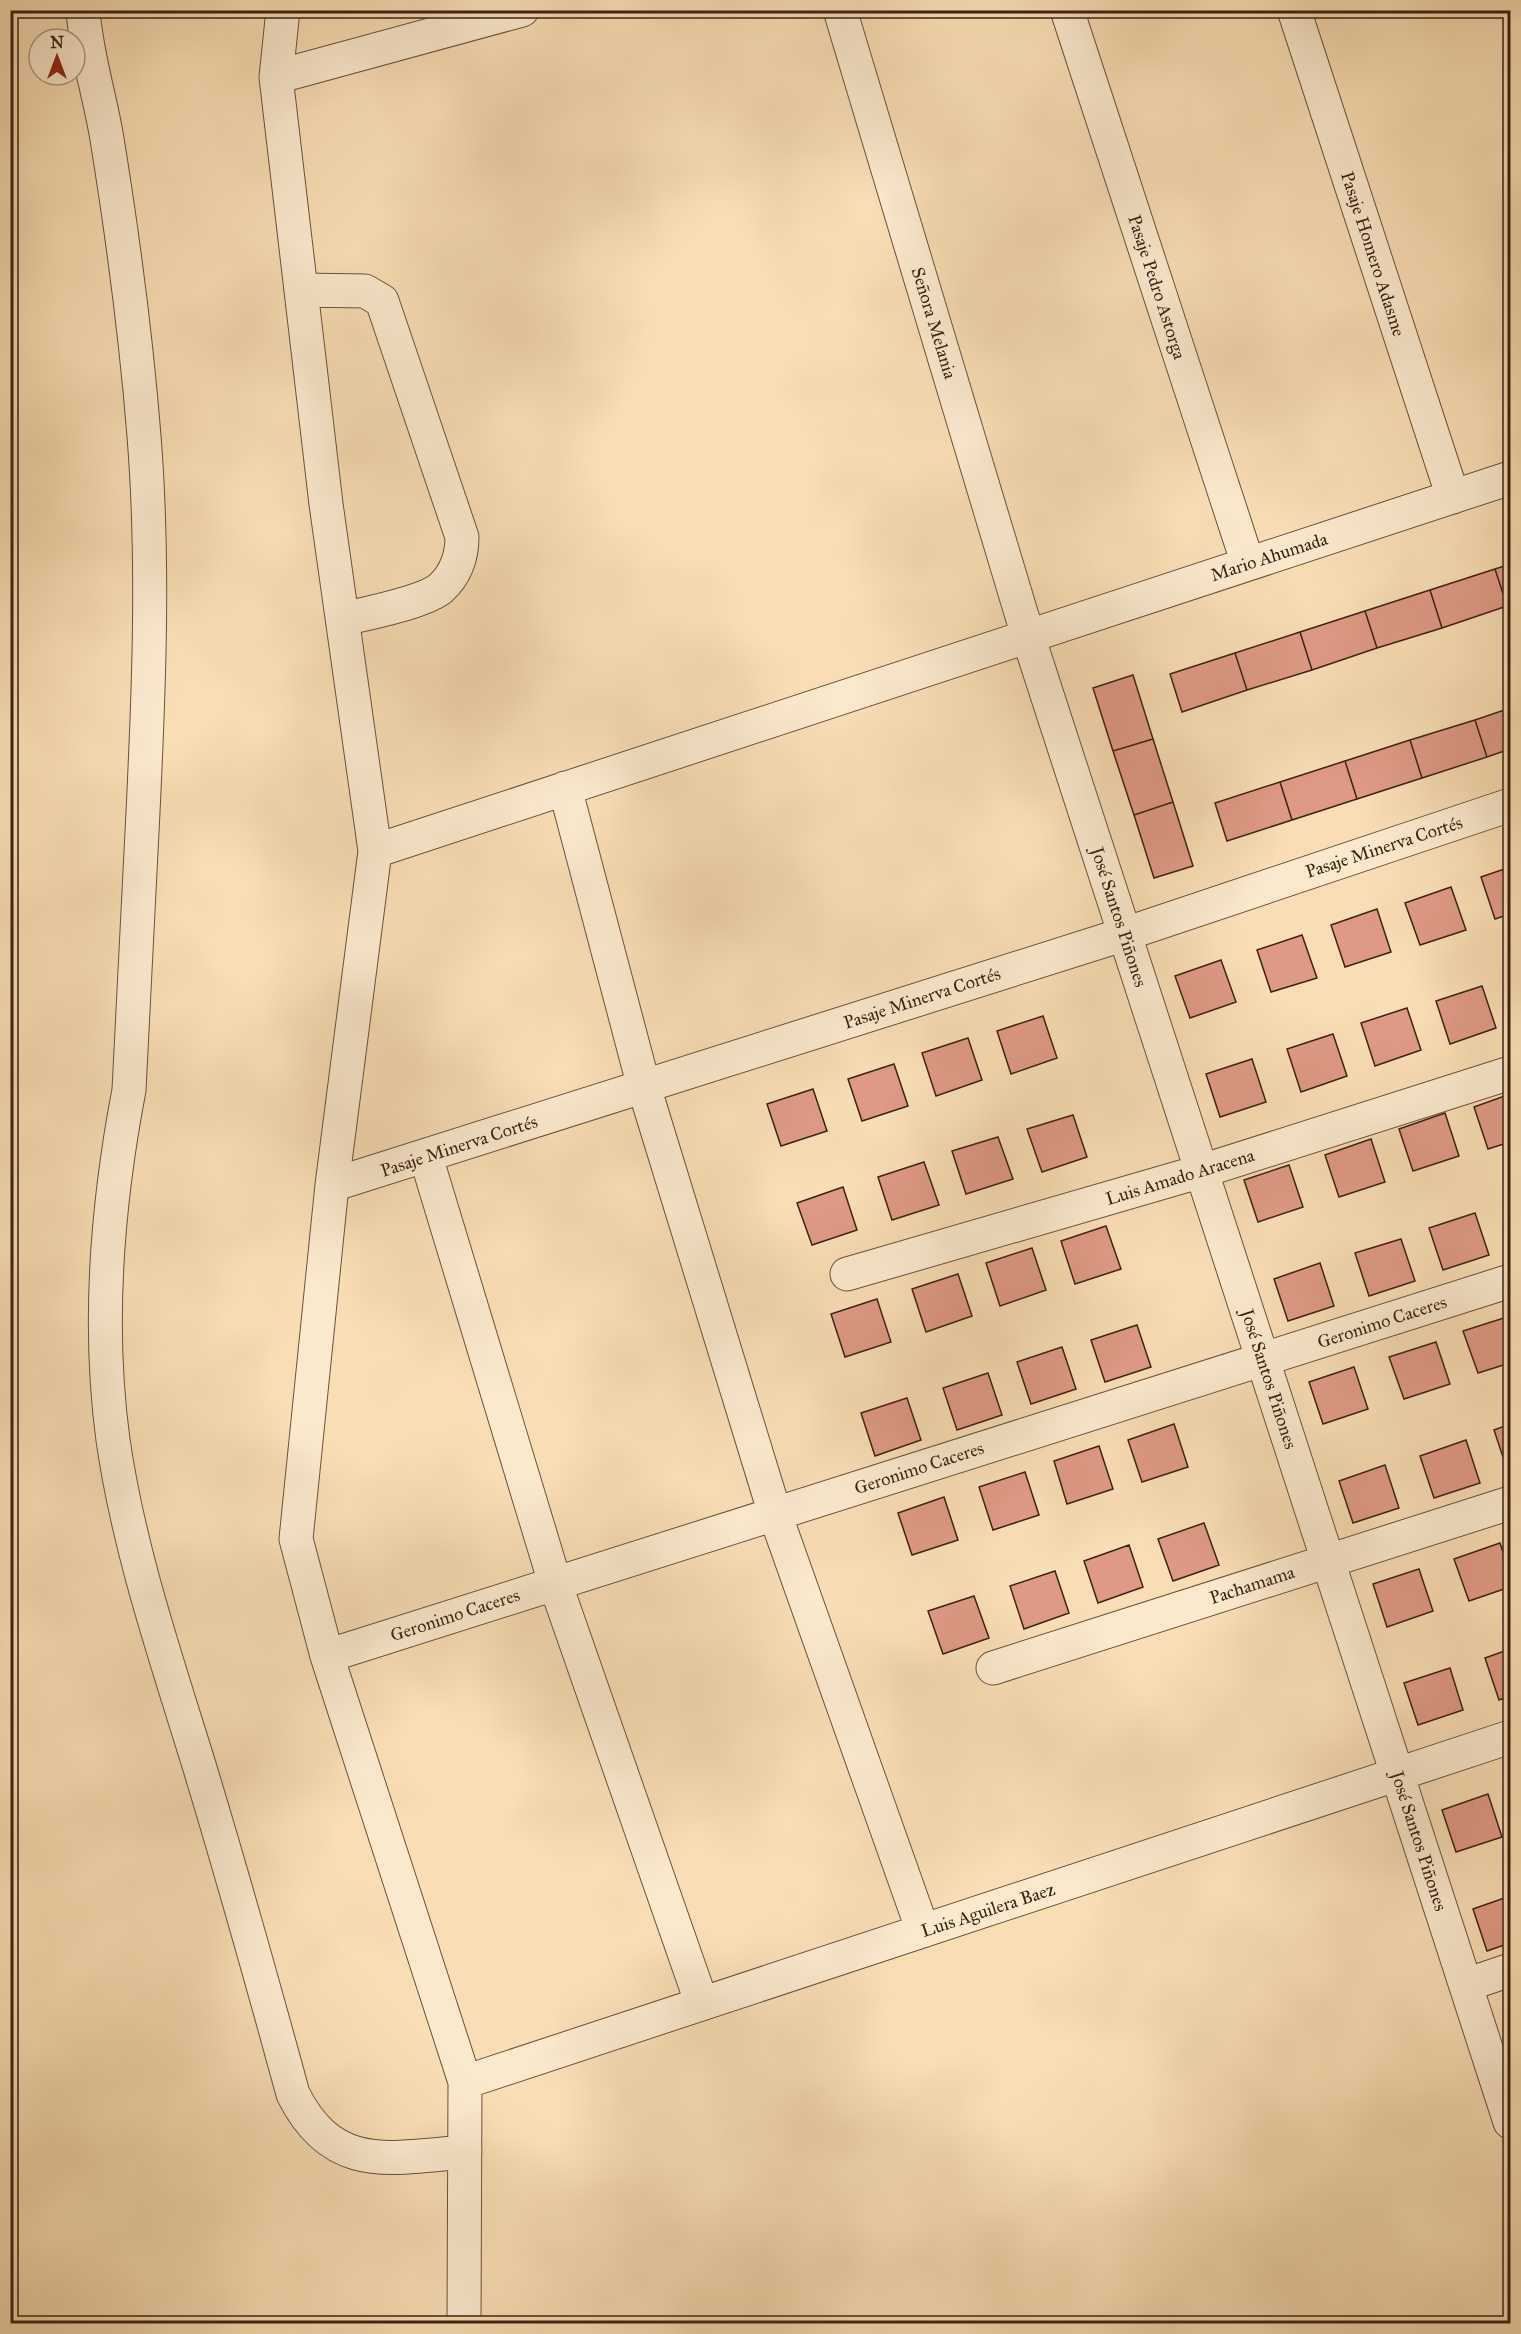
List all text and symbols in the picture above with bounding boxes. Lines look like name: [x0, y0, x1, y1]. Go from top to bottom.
north arrow: [27, 27, 87, 87]
text: N: [50, 33, 64, 52]
street label: Pasaje Homero Adasme: [1336, 169, 1410, 339]
street label: Pasaje Pedro Astorga: [1122, 212, 1191, 363]
street label: Señora Melania: [907, 265, 962, 382]
street label: Mario Ahumada: [1208, 528, 1331, 586]
street label: Pasaje Minerva Cortés: [1303, 811, 1465, 883]
street label: José Santos Piñones: [1084, 842, 1152, 990]
street label: Pasaje Minerva Cortés: [841, 962, 1003, 1034]
street label: Pasaje Minerva Cortés: [378, 1110, 540, 1182]
street label: Luis Amado Aracena: [1103, 1144, 1257, 1210]
street label: Geronimo Caceres: [1314, 1291, 1450, 1353]
street label: José Santos Piñones: [1234, 1304, 1302, 1452]
street label: Geronimo Caceres: [851, 1437, 987, 1499]
street label: Pachamama: [1207, 1561, 1298, 1609]
street label: Geronimo Caceres: [387, 1584, 523, 1646]
street label: José Santos Piñones: [1384, 1766, 1452, 1914]
street label: Luis Aguilera Baez: [918, 1878, 1058, 1943]

